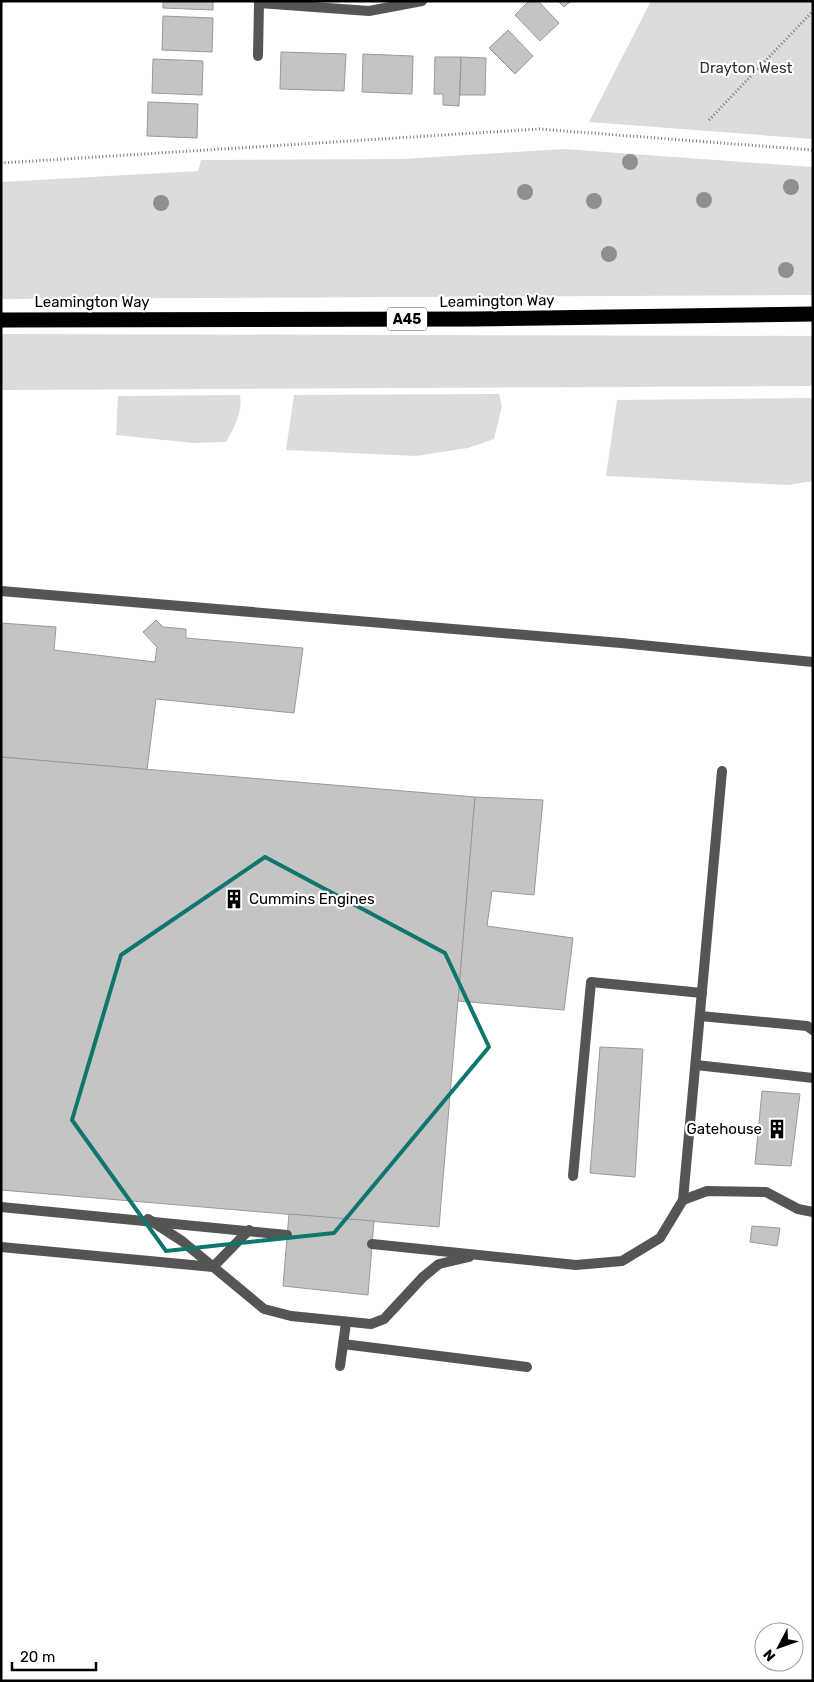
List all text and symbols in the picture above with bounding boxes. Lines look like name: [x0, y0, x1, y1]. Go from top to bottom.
park label: Drayton West: [700, 59, 793, 77]
street label: Leamington Way: [439, 291, 555, 311]
street label: Leamington Way: [34, 293, 150, 311]
road number: A45: [387, 308, 427, 330]
building icon: Cummins Engines: [223, 888, 245, 910]
place label: Cummins Engines: [249, 890, 375, 908]
building icon: Gatehouse: [766, 1118, 788, 1140]
place label: Gatehouse: [686, 1120, 762, 1138]
north arrow: [754, 1622, 804, 1672]
scale bar: [12, 1640, 96, 1672]
text: N: [760, 1646, 779, 1665]
text: 20 m: [20, 1648, 55, 1666]

